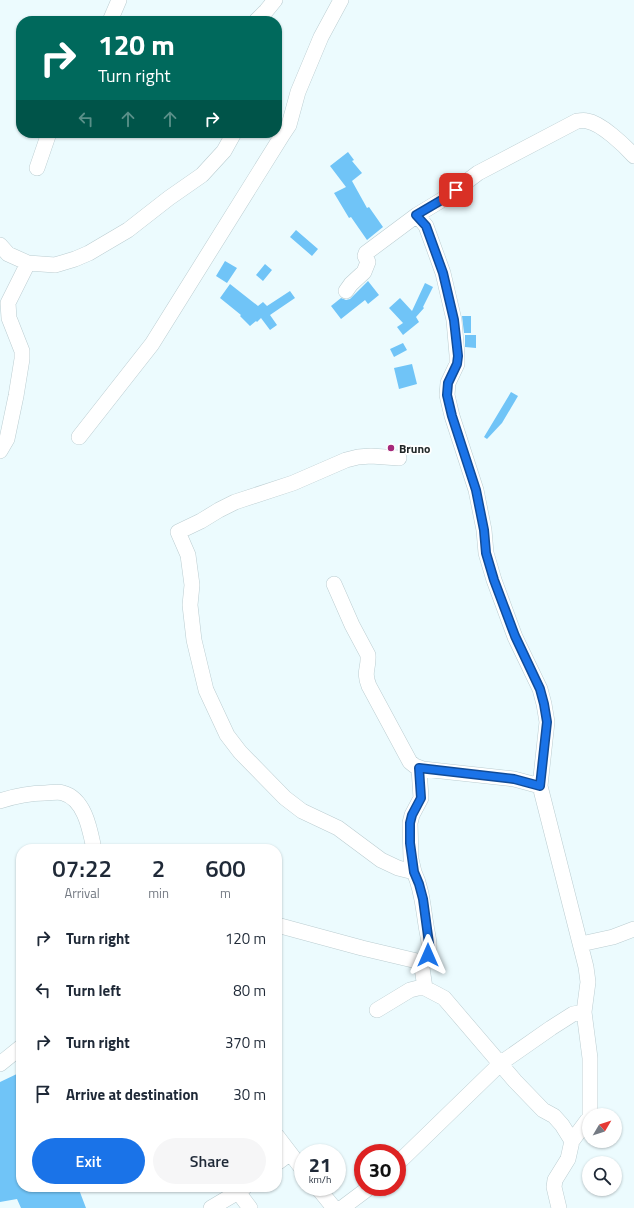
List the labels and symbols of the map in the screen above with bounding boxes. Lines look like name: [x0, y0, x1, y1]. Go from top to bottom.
pin: [439, 173, 473, 207]
place label: Bruno: [399, 439, 430, 458]
marker: Bruno: [386, 443, 396, 453]
position arrow: [407, 934, 449, 976]
north arrow: [582, 1108, 622, 1148]
speed limit sign: 30: [354, 1144, 406, 1196]

